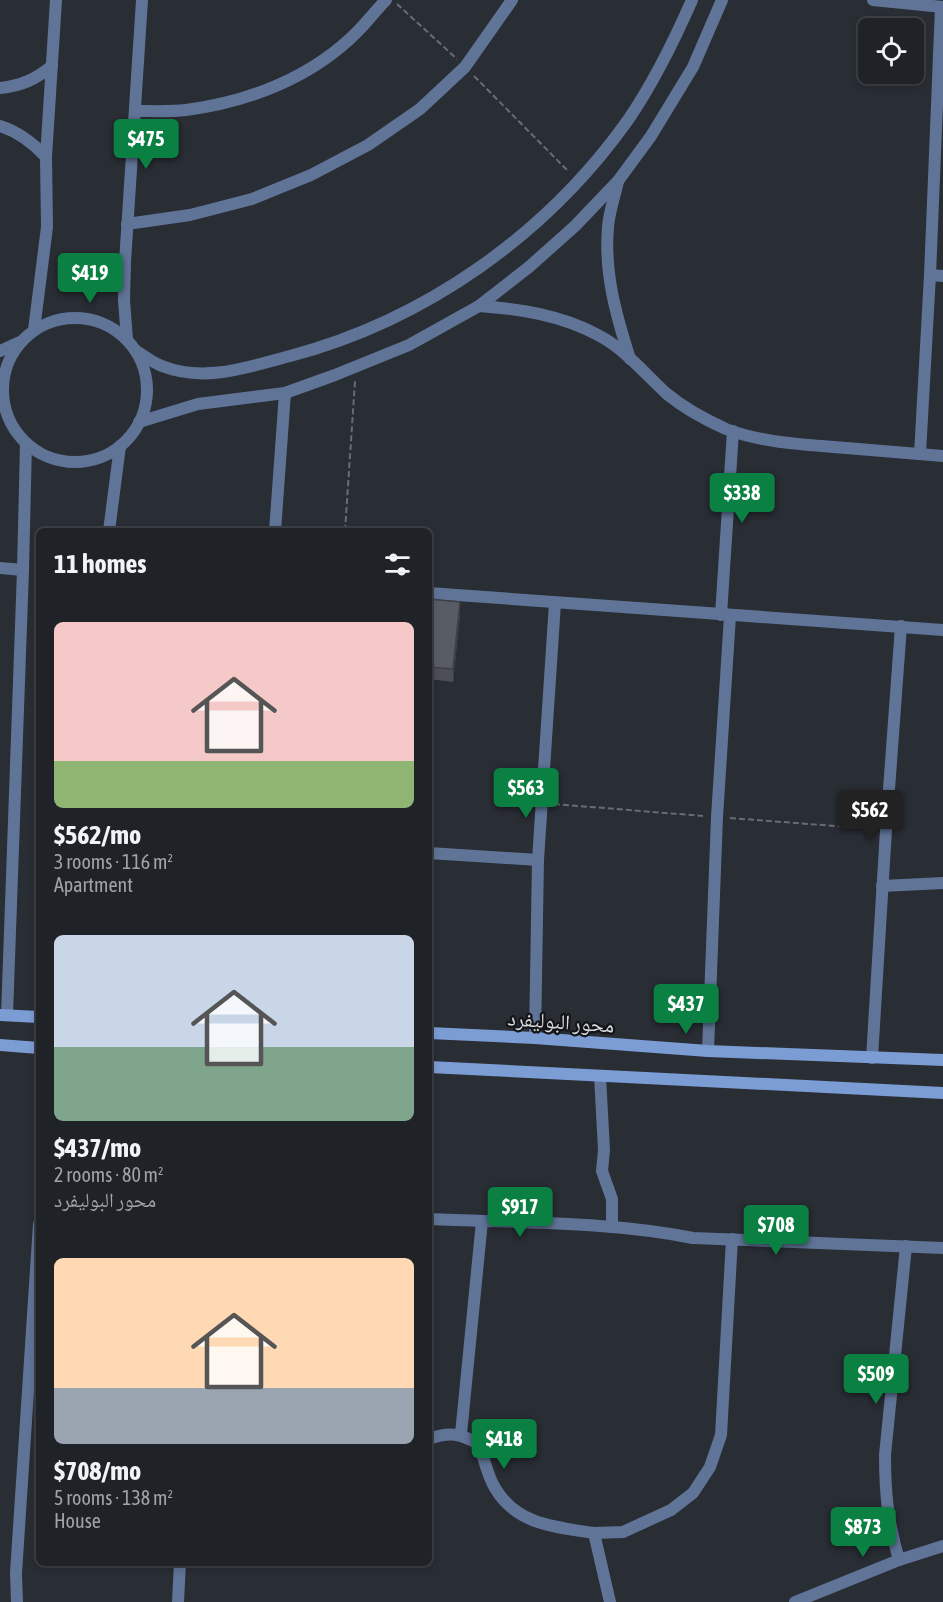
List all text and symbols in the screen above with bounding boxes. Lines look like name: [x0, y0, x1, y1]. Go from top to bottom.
map controls: [858, 18, 924, 84]
button: locate: [858, 18, 924, 84]
pin: $475: [110, 119, 182, 170]
text: $475: [128, 127, 164, 150]
pin: $419: [54, 253, 126, 304]
text: $419: [72, 261, 108, 284]
pin: $338: [706, 473, 778, 524]
text: $338: [724, 481, 760, 504]
icon: filters: [381, 548, 414, 581]
text: 11 homes: [54, 549, 147, 579]
icon: home: [180, 661, 288, 769]
pin: $563: [490, 768, 562, 819]
text: $563: [508, 776, 544, 799]
pin: $562: [834, 790, 906, 841]
text: $562: [852, 798, 888, 821]
text: $562/mo: [54, 820, 141, 850]
text: 3 rooms · 116 m²: [54, 850, 173, 873]
text: Apartment: [54, 873, 133, 896]
icon: home: [180, 974, 288, 1082]
pin: $437: [650, 984, 722, 1035]
text: $437: [668, 992, 704, 1015]
street label: محور البوليفرد: [507, 1005, 615, 1037]
text: $437/mo: [54, 1133, 141, 1163]
text: 2 rooms · 80 m²: [54, 1163, 164, 1186]
pin: $917: [484, 1187, 556, 1238]
text: محور البوليفرد: [54, 1188, 156, 1211]
text: $917: [502, 1195, 538, 1218]
pin: $708: [740, 1205, 812, 1256]
text: $708: [758, 1213, 794, 1236]
icon: home: [180, 1297, 288, 1405]
pin: $509: [840, 1354, 912, 1405]
text: $509: [858, 1362, 894, 1385]
pin: $418: [468, 1419, 540, 1470]
text: $418: [486, 1427, 522, 1450]
text: $708/mo: [54, 1456, 141, 1486]
text: 5 rooms · 138 m²: [54, 1486, 173, 1509]
pin: $873: [827, 1507, 899, 1558]
text: House: [54, 1509, 101, 1532]
text: $873: [845, 1515, 881, 1538]

